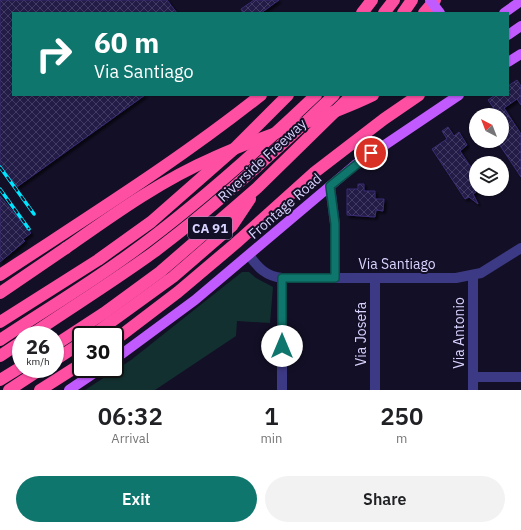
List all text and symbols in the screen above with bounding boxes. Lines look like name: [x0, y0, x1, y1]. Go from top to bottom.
text: 60 m: [94, 24, 159, 61]
icon: right: [28, 28, 80, 80]
text: Via Santiago: [94, 60, 194, 83]
north arrow: [469, 108, 509, 148]
map controls: [469, 108, 509, 196]
street label: Riverside Freeway: [214, 114, 310, 206]
pin: [354, 136, 388, 170]
icon: arrive: [360, 142, 382, 164]
button: layers: [469, 156, 509, 196]
street label: Frontage Road: [245, 169, 325, 243]
road number: CA 91: [188, 217, 232, 239]
street label: Via Santiago: [358, 255, 436, 273]
street label: Via Antonio: [450, 297, 468, 369]
street label: Via Josefa: [352, 301, 370, 366]
position arrow: [261, 325, 303, 367]
speed limit sign: 30: [72, 326, 124, 378]
text: 26: [26, 333, 50, 360]
text: km/h: [26, 355, 50, 368]
text: 06:32: [98, 400, 163, 432]
text: 1: [264, 400, 279, 432]
text: 250: [380, 400, 423, 432]
text: Arrival: [111, 430, 149, 447]
text: min: [261, 430, 283, 447]
text: m: [396, 430, 407, 447]
button: Exit: [16, 476, 257, 522]
button: Share: [265, 476, 505, 522]

